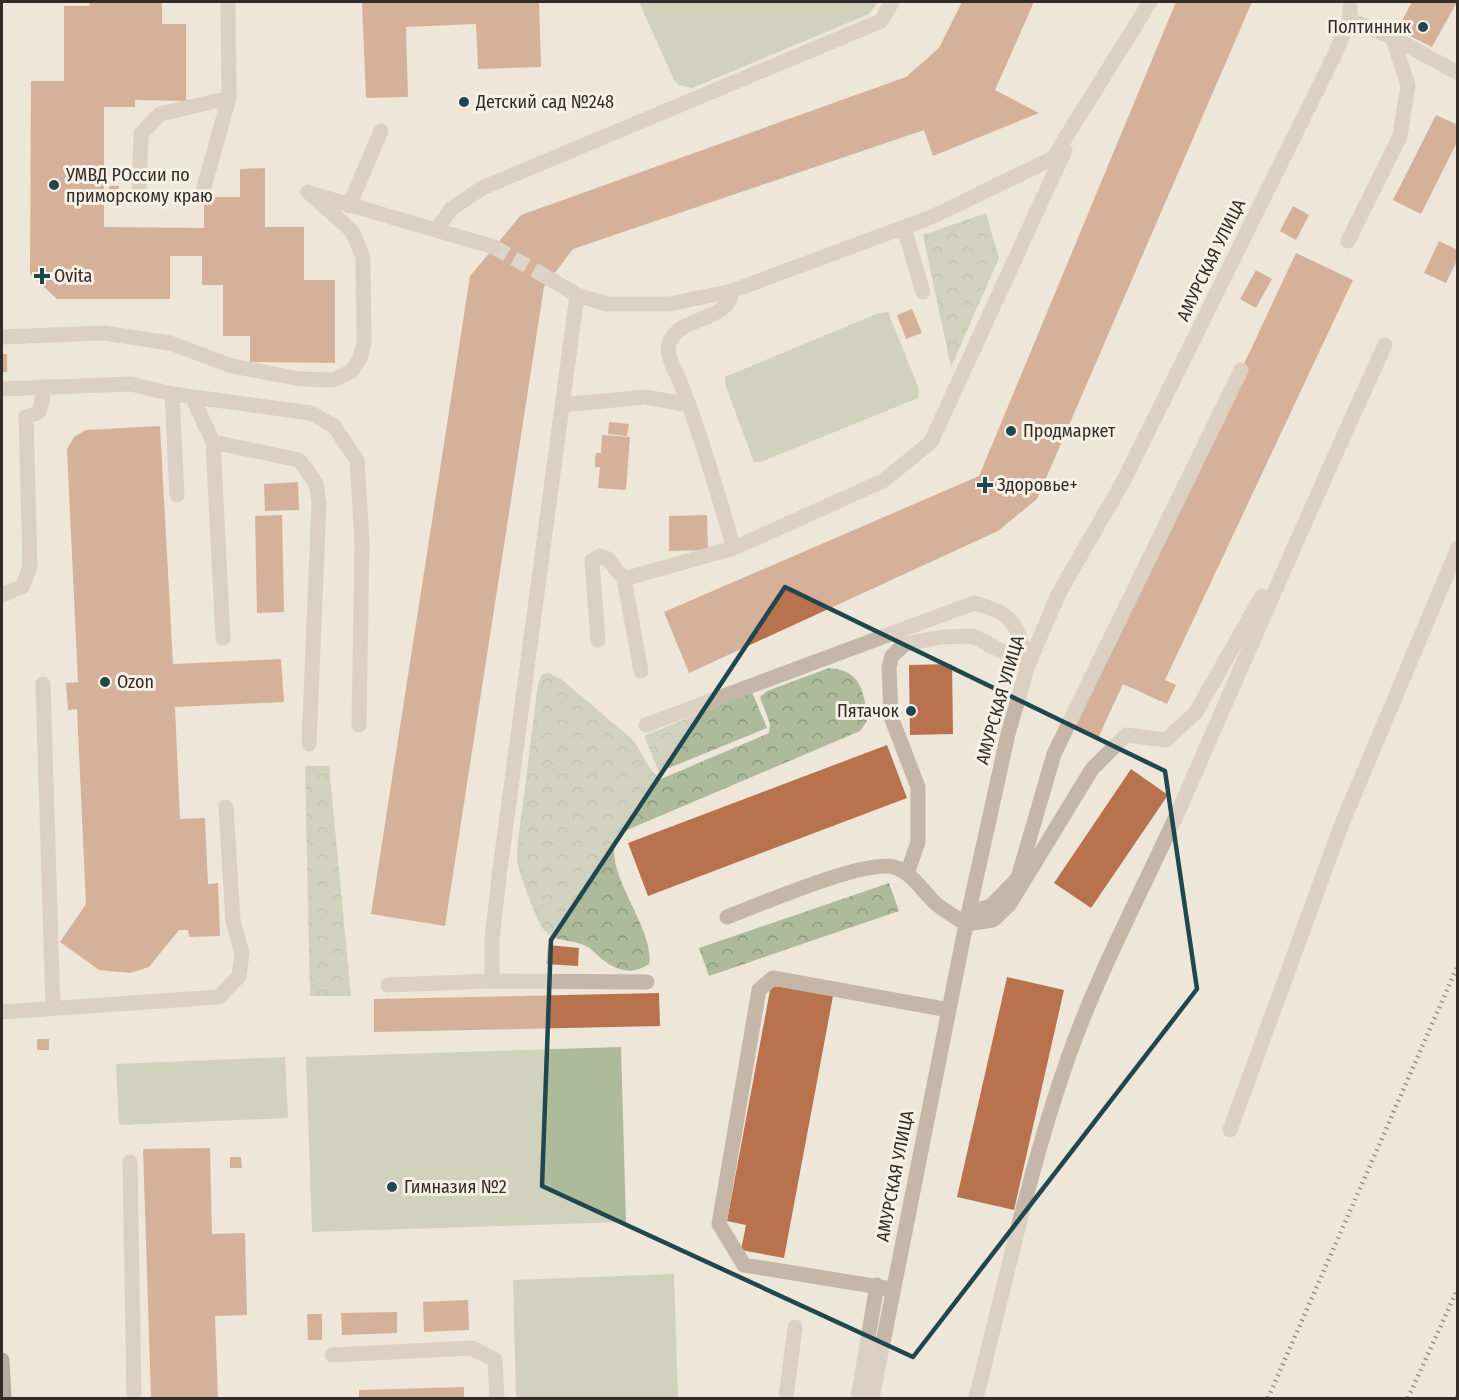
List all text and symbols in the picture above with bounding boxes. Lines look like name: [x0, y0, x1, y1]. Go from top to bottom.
place label: Полтинник: [1327, 16, 1412, 38]
marker: Полтинник: [1416, 20, 1430, 34]
place label: Детский сад №248: [475, 91, 614, 113]
marker: Детский сад №248: [457, 95, 471, 109]
place label: УМВД РОссии по приморскому краю: [65, 164, 213, 207]
marker: УМВД РОссии по приморскому краю: [47, 178, 61, 192]
street label: АМУРСКАЯ УЛИЦА: [1172, 195, 1250, 325]
place label: Ovita: [54, 265, 93, 287]
marker: Ovita: [35, 269, 49, 283]
place label: Продмаркет: [1023, 420, 1116, 442]
marker: Продмаркет: [1004, 424, 1018, 438]
place label: Здоровье+: [997, 474, 1078, 496]
marker: Здоровье+: [978, 478, 992, 492]
street label: АМУРСКАЯ УЛИЦА: [971, 633, 1029, 767]
place label: Ozon: [117, 671, 154, 693]
marker: Ozon: [98, 675, 112, 689]
place label: Пятачок: [837, 700, 900, 722]
marker: Пятачок: [904, 704, 918, 718]
street label: АМУРСКАЯ УЛИЦА: [872, 1108, 919, 1243]
place label: Гимназия №2: [404, 1176, 507, 1198]
marker: Гимназия №2: [385, 1180, 399, 1194]

